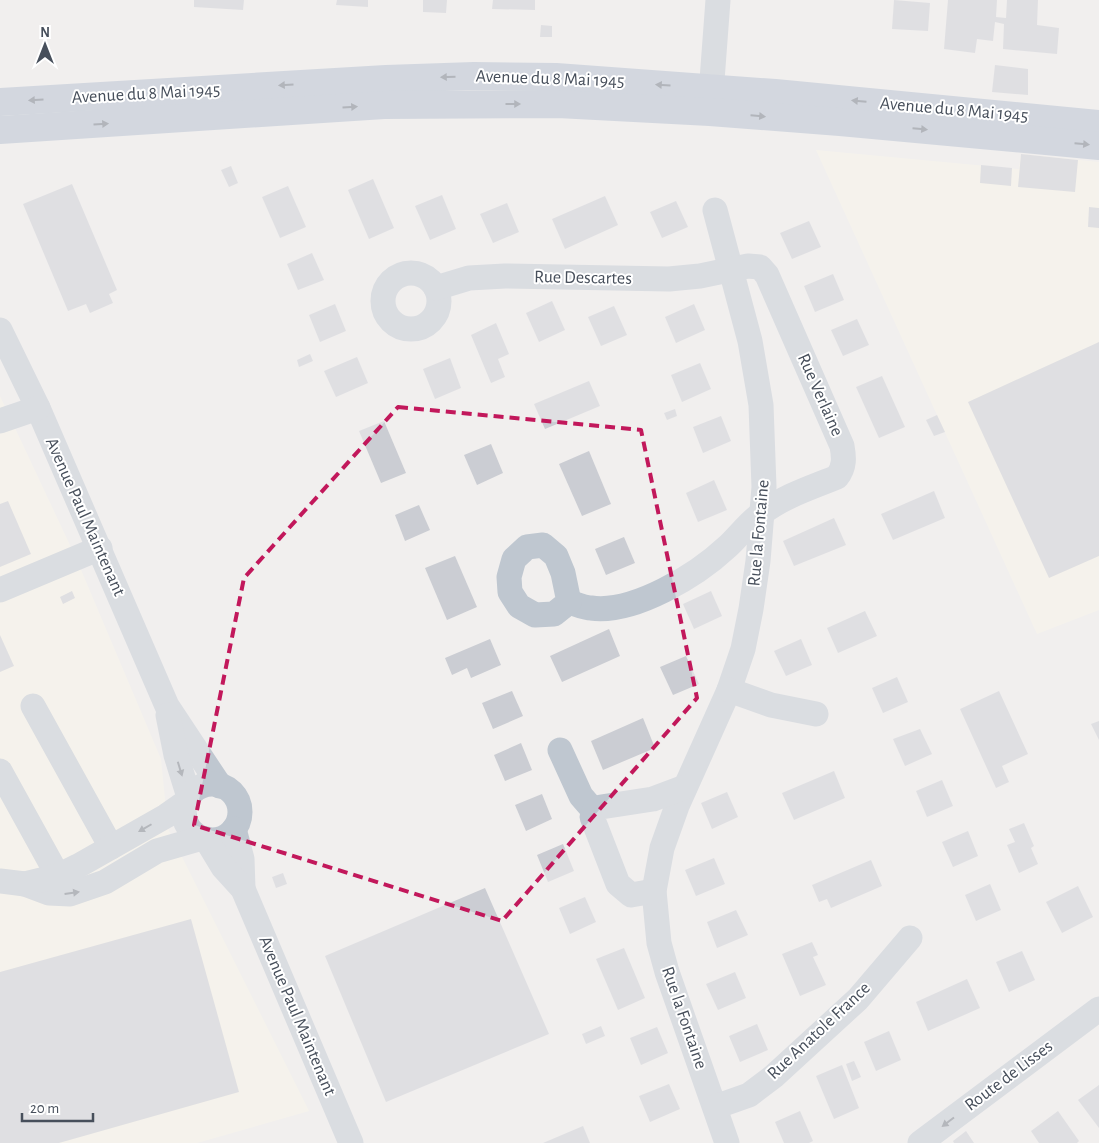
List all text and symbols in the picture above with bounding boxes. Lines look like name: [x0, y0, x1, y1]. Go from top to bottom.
north arrow: [20, 20, 70, 70]
text: N: [40, 26, 50, 40]
street label: Avenue du 8 Mai 1945: [475, 67, 625, 91]
one-way arrow: [440, 73, 456, 81]
street label: Avenue du 8 Mai 1945: [71, 81, 221, 107]
one-way arrow: [654, 81, 670, 89]
one-way arrow: [278, 82, 294, 90]
street label: Avenue du 8 Mai 1945: [879, 95, 1029, 125]
one-way arrow: [28, 97, 44, 105]
one-way arrow: [851, 97, 867, 105]
one-way arrow: [505, 100, 521, 108]
one-way arrow: [343, 103, 359, 111]
one-way arrow: [750, 112, 766, 120]
one-way arrow: [93, 119, 109, 127]
one-way arrow: [912, 125, 928, 133]
one-way arrow: [1074, 141, 1090, 149]
street label: Rue Descartes: [534, 268, 632, 288]
street label: Rue Verlaine: [794, 351, 846, 439]
street label: Avenue Paul Maintenant: [42, 435, 128, 599]
street label: Rue la Fontaine: [745, 479, 773, 587]
one-way arrow: [177, 761, 185, 776]
one-way arrow: [138, 824, 153, 832]
one-way arrow: [65, 888, 81, 896]
street label: Avenue Paul Maintenant: [255, 934, 339, 1099]
street label: Rue la Fontaine: [658, 965, 710, 1071]
street label: Rue Anatole France: [764, 979, 874, 1083]
street label: Route de Lisses: [962, 1037, 1056, 1115]
scale bar: [22, 1090, 94, 1122]
text: 20 m: [30, 1101, 59, 1116]
one-way arrow: [941, 1117, 955, 1127]

